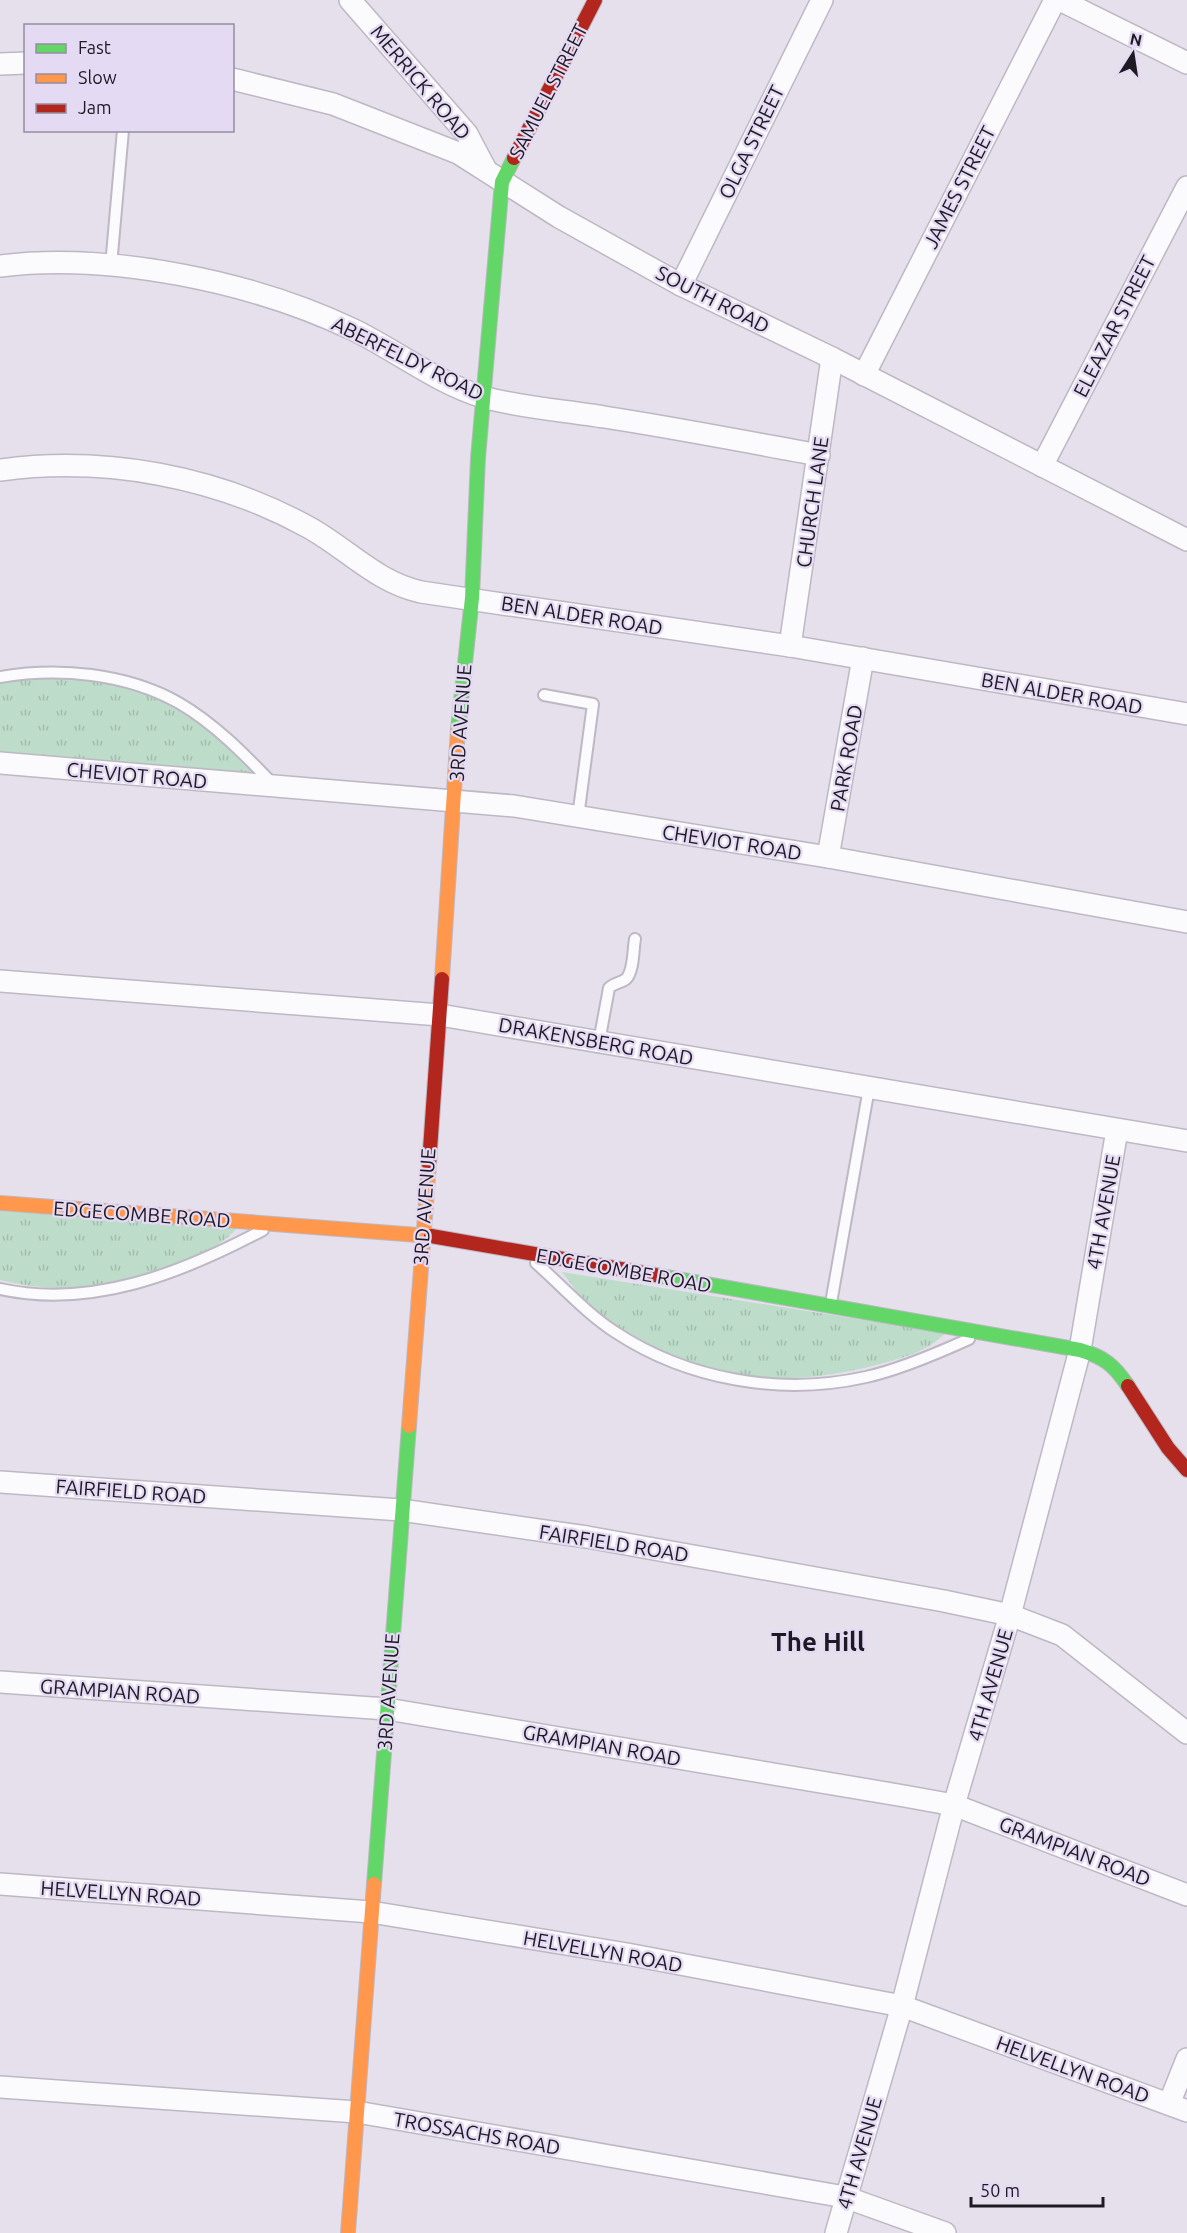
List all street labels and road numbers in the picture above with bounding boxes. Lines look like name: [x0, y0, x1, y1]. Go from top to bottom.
street label: MERRICK ROAD: [366, 20, 476, 144]
street label: SAMUEL STREET: [504, 20, 592, 162]
street label: OLGA STREET: [714, 81, 788, 203]
street label: JAMES STREET: [918, 122, 1000, 252]
street label: ELEAZAR STREET: [1068, 251, 1160, 401]
street label: SOUTH ROAD: [652, 261, 774, 337]
street label: ABERFELDY ROAD: [328, 311, 488, 405]
street label: CHURCH LANE: [791, 435, 833, 569]
street label: BEN ALDER ROAD: [500, 591, 664, 639]
street label: 3RD AVENUE: [444, 664, 476, 782]
street label: BEN ALDER ROAD: [980, 668, 1144, 718]
street label: PARK ROAD: [825, 703, 867, 813]
street label: CHEVIOT ROAD: [66, 757, 208, 793]
street label: CHEVIOT ROAD: [661, 820, 803, 864]
street label: DRAKENSBERG ROAD: [497, 1013, 695, 1069]
street label: 3RD AVENUE: [408, 1148, 440, 1266]
street label: 4TH AVENUE: [1082, 1153, 1124, 1271]
street label: EDGECOMBE ROAD: [52, 1196, 232, 1232]
street label: EDGECOMBE ROAD: [534, 1243, 714, 1297]
street label: FAIRFIELD ROAD: [55, 1474, 207, 1508]
street label: FAIRFIELD ROAD: [538, 1520, 690, 1566]
street label: 4TH AVENUE: [963, 1626, 1017, 1744]
street label: 3RD AVENUE: [372, 1633, 404, 1751]
street label: GRAMPIAN ROAD: [39, 1674, 201, 1708]
street label: GRAMPIAN ROAD: [521, 1720, 683, 1770]
street label: GRAMPIAN ROAD: [996, 1812, 1154, 1890]
street label: HELVELLYN ROAD: [40, 1876, 202, 1910]
street label: HELVELLYN ROAD: [522, 1926, 684, 1976]
street label: HELVELLYN ROAD: [993, 2031, 1153, 2107]
street label: 4TH AVENUE: [832, 2094, 886, 2212]
street label: TROSSACHS ROAD: [392, 2107, 562, 2159]

